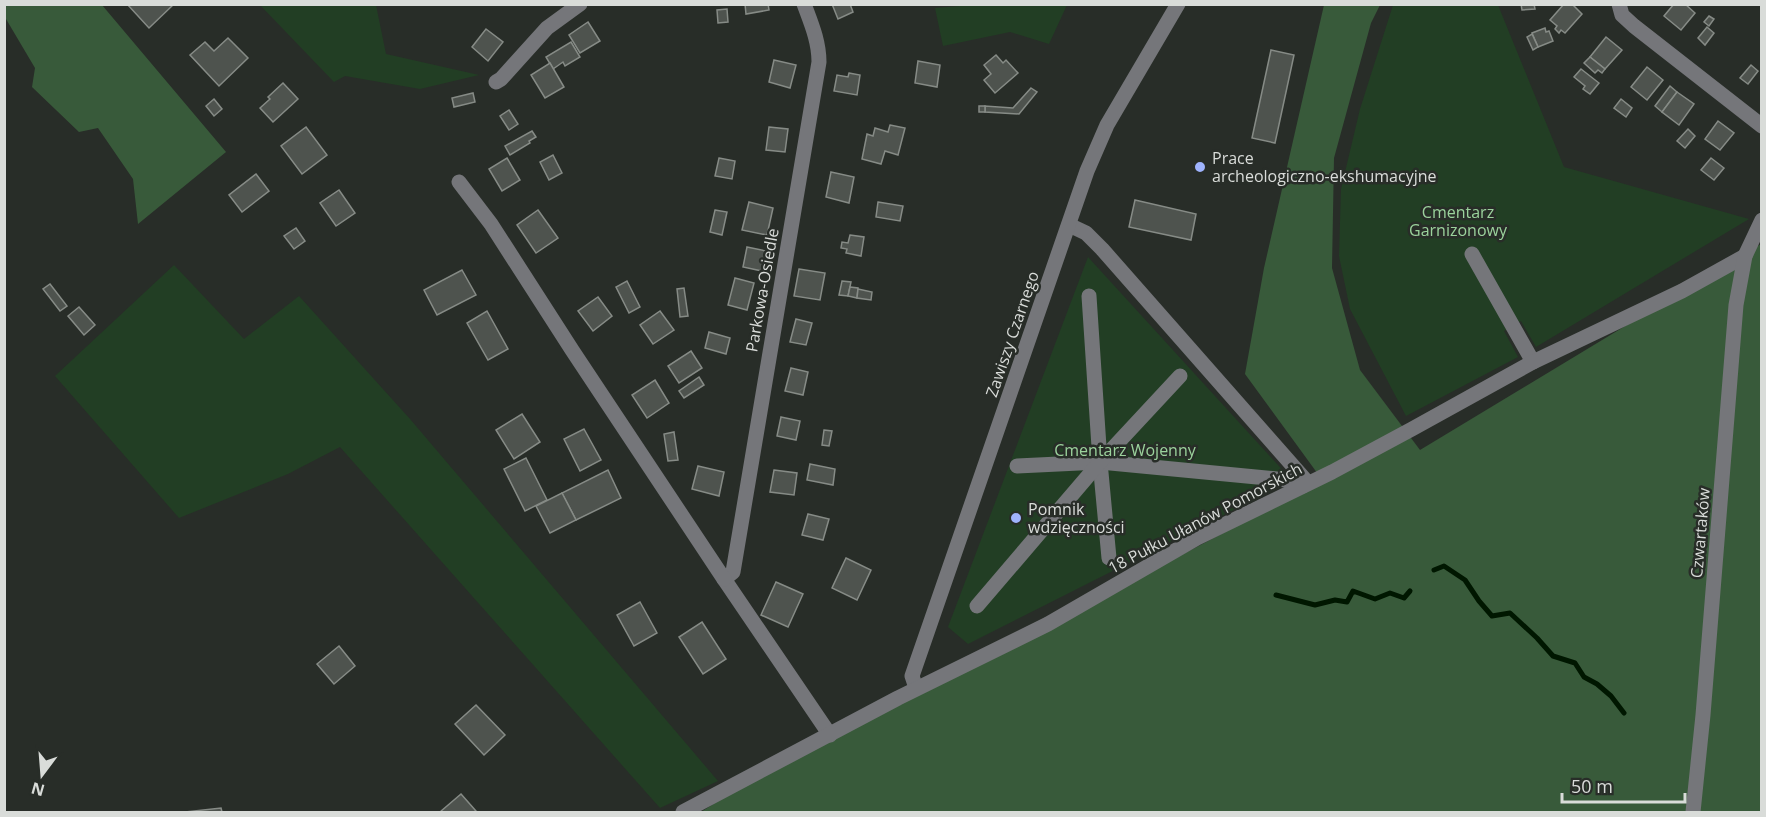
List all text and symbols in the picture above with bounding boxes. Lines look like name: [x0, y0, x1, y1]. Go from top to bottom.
place label: Prace archeologiczno-ekshumacyjne: [1212, 147, 1437, 187]
marker: Prace archeologiczno-ekshumacyjne: [1193, 160, 1207, 174]
park label: Cmentarz Garnizonowy: [1409, 201, 1508, 241]
street label: Parkowa-Osiedle: [740, 226, 784, 354]
street label: Zawiszy Czarnego: [980, 268, 1044, 400]
park label: Cmentarz Wojenny: [1054, 439, 1197, 461]
street label: 18 Pułku Ułanów Pomorskich: [1104, 457, 1306, 579]
street label: Czwartaków: [1685, 486, 1715, 579]
place label: Pomnik wdzięczności: [1028, 498, 1125, 538]
marker: Pomnik wdzięczności: [1009, 511, 1023, 525]
north arrow: [12, 745, 72, 805]
scale bar: [1562, 766, 1685, 804]
text: 50 m: [1571, 774, 1613, 798]
text: N: [29, 777, 47, 802]

